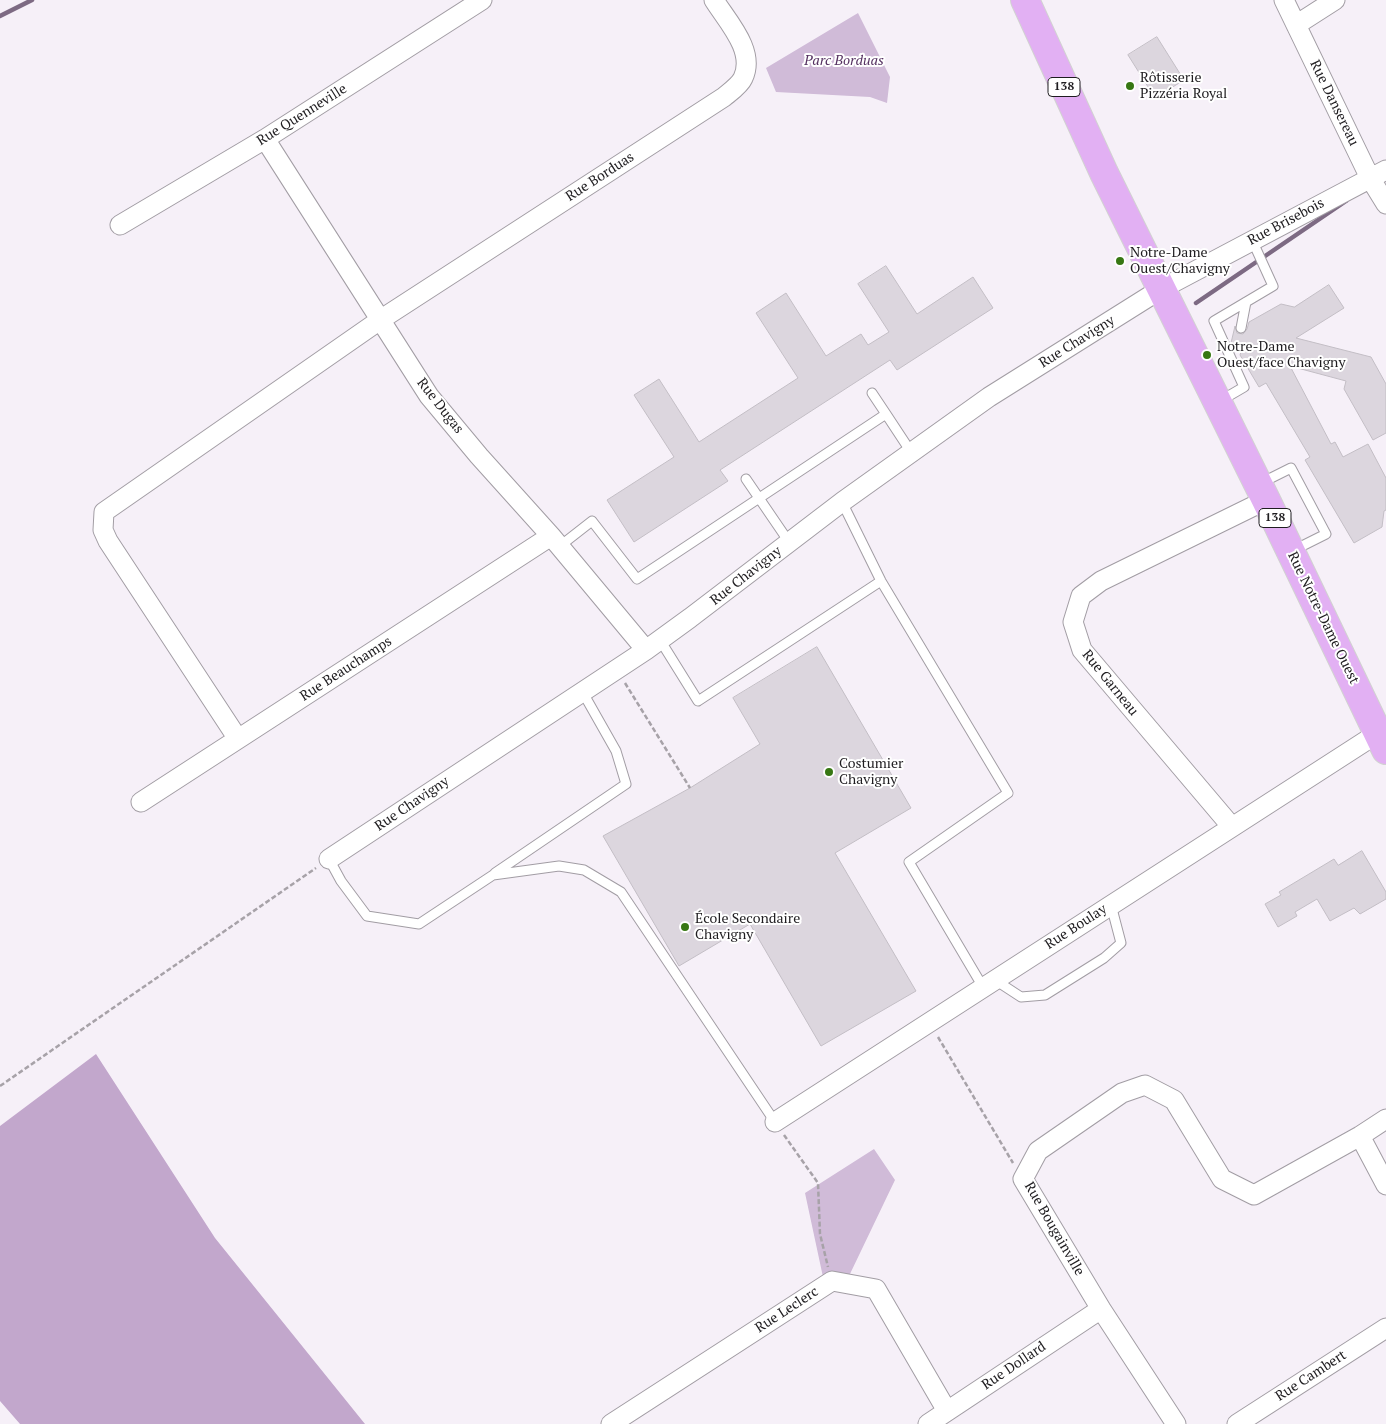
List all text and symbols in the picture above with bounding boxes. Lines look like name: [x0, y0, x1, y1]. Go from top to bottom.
park label: Parc Borduas: [804, 53, 884, 69]
street label: Rue Dansereau: [1306, 57, 1362, 149]
place label: Rôtisserie Pizzéria Royal: [1140, 70, 1227, 102]
road number: 138: [1048, 77, 1080, 96]
marker: Rôtisserie Pizzéria Royal: [1124, 80, 1136, 92]
street label: Rue Quenneville: [254, 81, 350, 149]
street label: Rue Borduas: [563, 149, 637, 205]
street label: Rue Brisebois: [1245, 195, 1327, 249]
place label: Notre-Dame Ouest/Chavigny: [1130, 245, 1230, 278]
marker: Notre-Dame Ouest/Chavigny: [1114, 255, 1126, 267]
street label: Rue Chavigny: [1036, 312, 1118, 372]
place label: Notre-Dame Ouest/face Chavigny: [1217, 339, 1345, 372]
marker: Notre-Dame Ouest/face Chavigny: [1201, 349, 1213, 361]
street label: Rue Dugas: [413, 375, 467, 437]
road number: 138: [1259, 508, 1291, 528]
street label: Rue Chavigny: [707, 543, 785, 609]
street label: Rue Notre-Dame Ouest: [1284, 549, 1362, 687]
street label: Rue Beauchamps: [297, 633, 395, 705]
street label: Rue Garneau: [1078, 647, 1142, 719]
place label: Costumier Chavigny: [839, 756, 903, 789]
marker: Costumier Chavigny: [823, 766, 835, 778]
street label: Rue Chavigny: [372, 773, 452, 835]
street label: Rue Boulay: [1042, 901, 1110, 953]
place label: École Secondaire Chavigny: [695, 911, 800, 944]
marker: École Secondaire Chavigny: [679, 921, 691, 933]
street label: Rue Bougainville: [1020, 1179, 1088, 1279]
street label: Rue Leclerc: [752, 1283, 822, 1337]
street label: Rue Dollard: [979, 1338, 1049, 1394]
street label: Rue Cambert: [1273, 1347, 1349, 1405]

